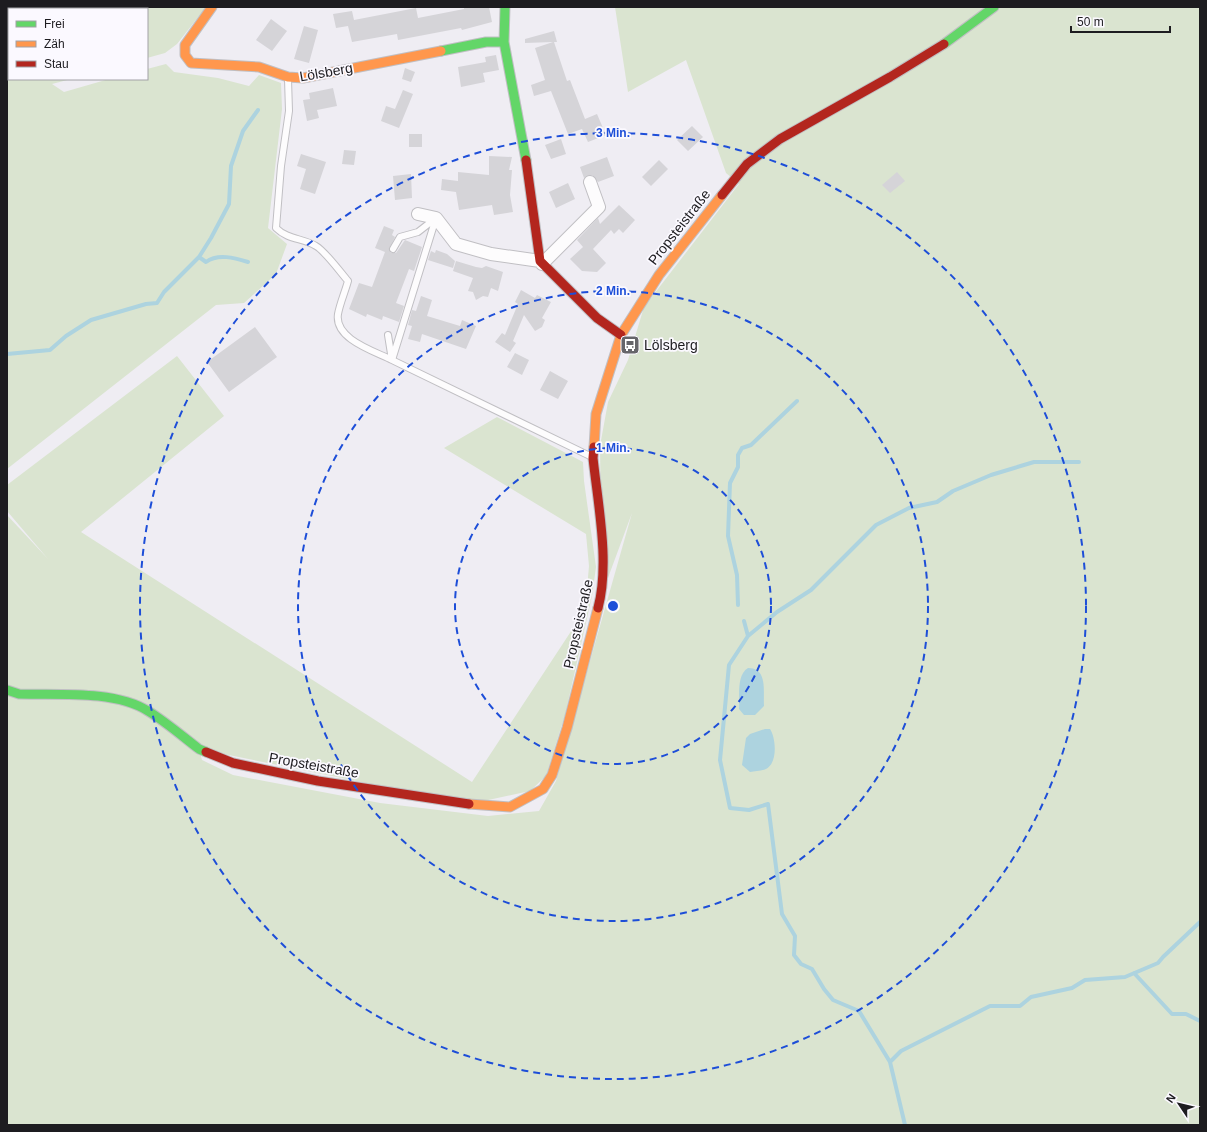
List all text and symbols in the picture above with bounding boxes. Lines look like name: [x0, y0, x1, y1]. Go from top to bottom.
legend: [8, 8, 148, 80]
scale bar: [1071, 8, 1170, 34]
text: 50 m: [1077, 15, 1104, 29]
text: Frei: [44, 17, 65, 31]
text: Zäh: [44, 37, 65, 51]
text: Stau: [44, 57, 69, 71]
street label: Lölsberg: [298, 59, 354, 85]
text: 3 Min.: [596, 126, 630, 140]
street label: Propsteistraße: [645, 186, 713, 268]
text: 2 Min.: [596, 284, 630, 298]
bus stop icon: Lölsberg: [619, 334, 641, 356]
place label: Lölsberg: [644, 337, 698, 353]
text: 1 Min.: [596, 441, 630, 455]
street label: Propsteistraße: [560, 578, 596, 670]
centre of rings: [606, 599, 620, 613]
street label: Propsteistraße: [268, 749, 360, 781]
north arrow: [1159, 1084, 1199, 1124]
text: N: [1164, 1092, 1178, 1105]

